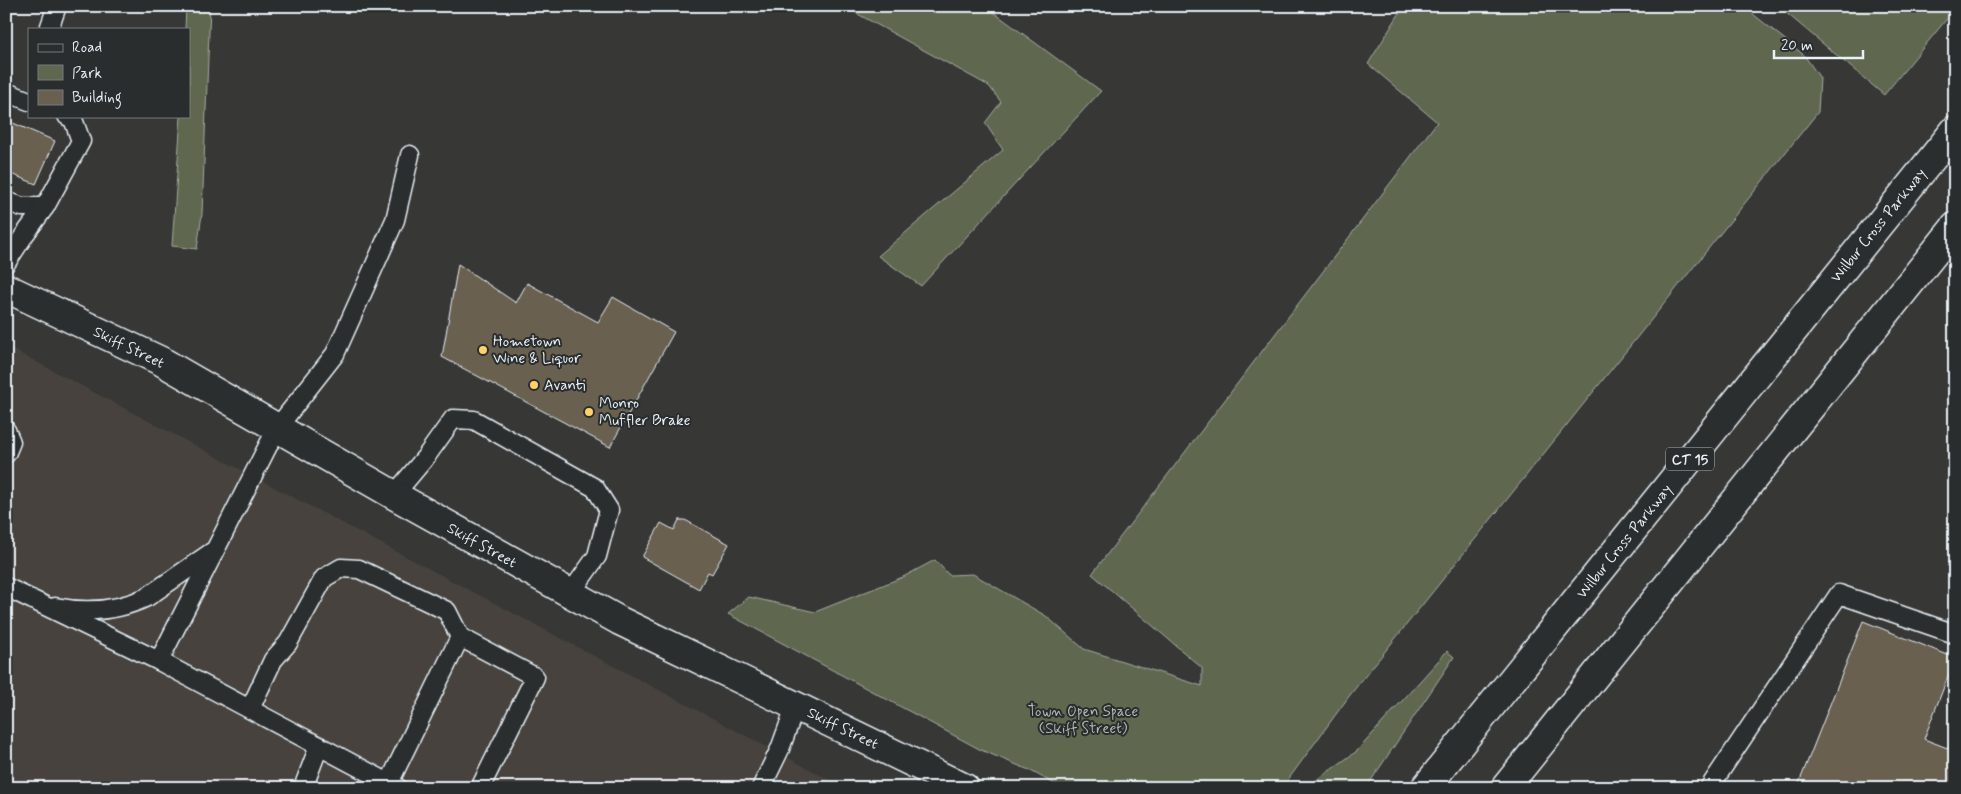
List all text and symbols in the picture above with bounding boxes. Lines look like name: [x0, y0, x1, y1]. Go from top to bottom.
legend: [28, 28, 190, 118]
scale bar: [1774, 28, 1862, 60]
text: 20 m: [1781, 36, 1813, 56]
text: Road: [72, 38, 102, 58]
text: Park: [72, 64, 102, 84]
text: Building: [72, 88, 122, 109]
street label: Wilbur Cross Parkway: [1826, 164, 1931, 287]
street label: Skiff Street: [90, 322, 168, 374]
place label: Hometown Wine & Liquor: [493, 332, 581, 369]
marker: Hometown Wine & Liquor: [477, 344, 489, 356]
place label: Avanti: [544, 376, 586, 396]
marker: Avanti: [528, 379, 540, 391]
place label: Monro Muffler Brake: [599, 394, 691, 431]
marker: Monro Muffler Brake: [583, 406, 595, 418]
road number: CT 15: [1666, 448, 1714, 470]
street label: Wilbur Cross Parkway: [1572, 480, 1677, 603]
street label: Skiff Street: [443, 519, 520, 573]
park label: Town Open Space (Skiff Street): [1028, 702, 1138, 739]
street label: Skiff Street: [804, 703, 882, 755]

